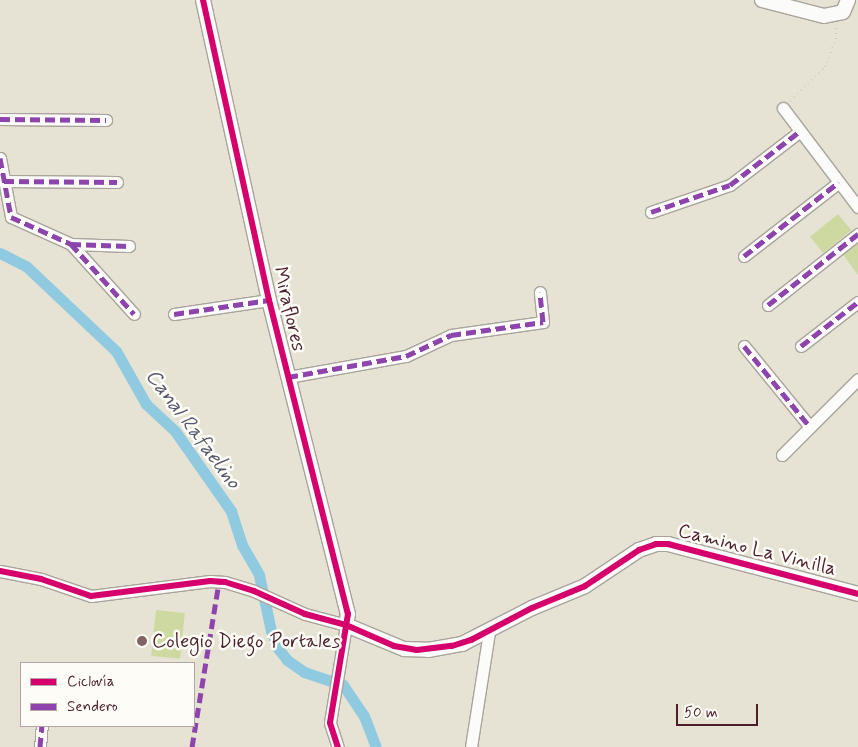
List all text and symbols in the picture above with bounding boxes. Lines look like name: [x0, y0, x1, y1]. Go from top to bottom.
street label: Miraflores: [268, 264, 310, 354]
water label: Canal Rafaelino: [140, 365, 246, 493]
street label: Camino La Vinilla: [677, 519, 837, 581]
place label: Colegio Diego Portales: [152, 629, 336, 653]
marker: Colegio Diego Portales: [136, 635, 148, 647]
legend: [20, 662, 195, 727]
text: Ciclovía: [67, 672, 115, 692]
scale bar: [678, 694, 760, 726]
text: Sendero: [67, 697, 118, 717]
text: 50 m: [684, 703, 718, 723]

